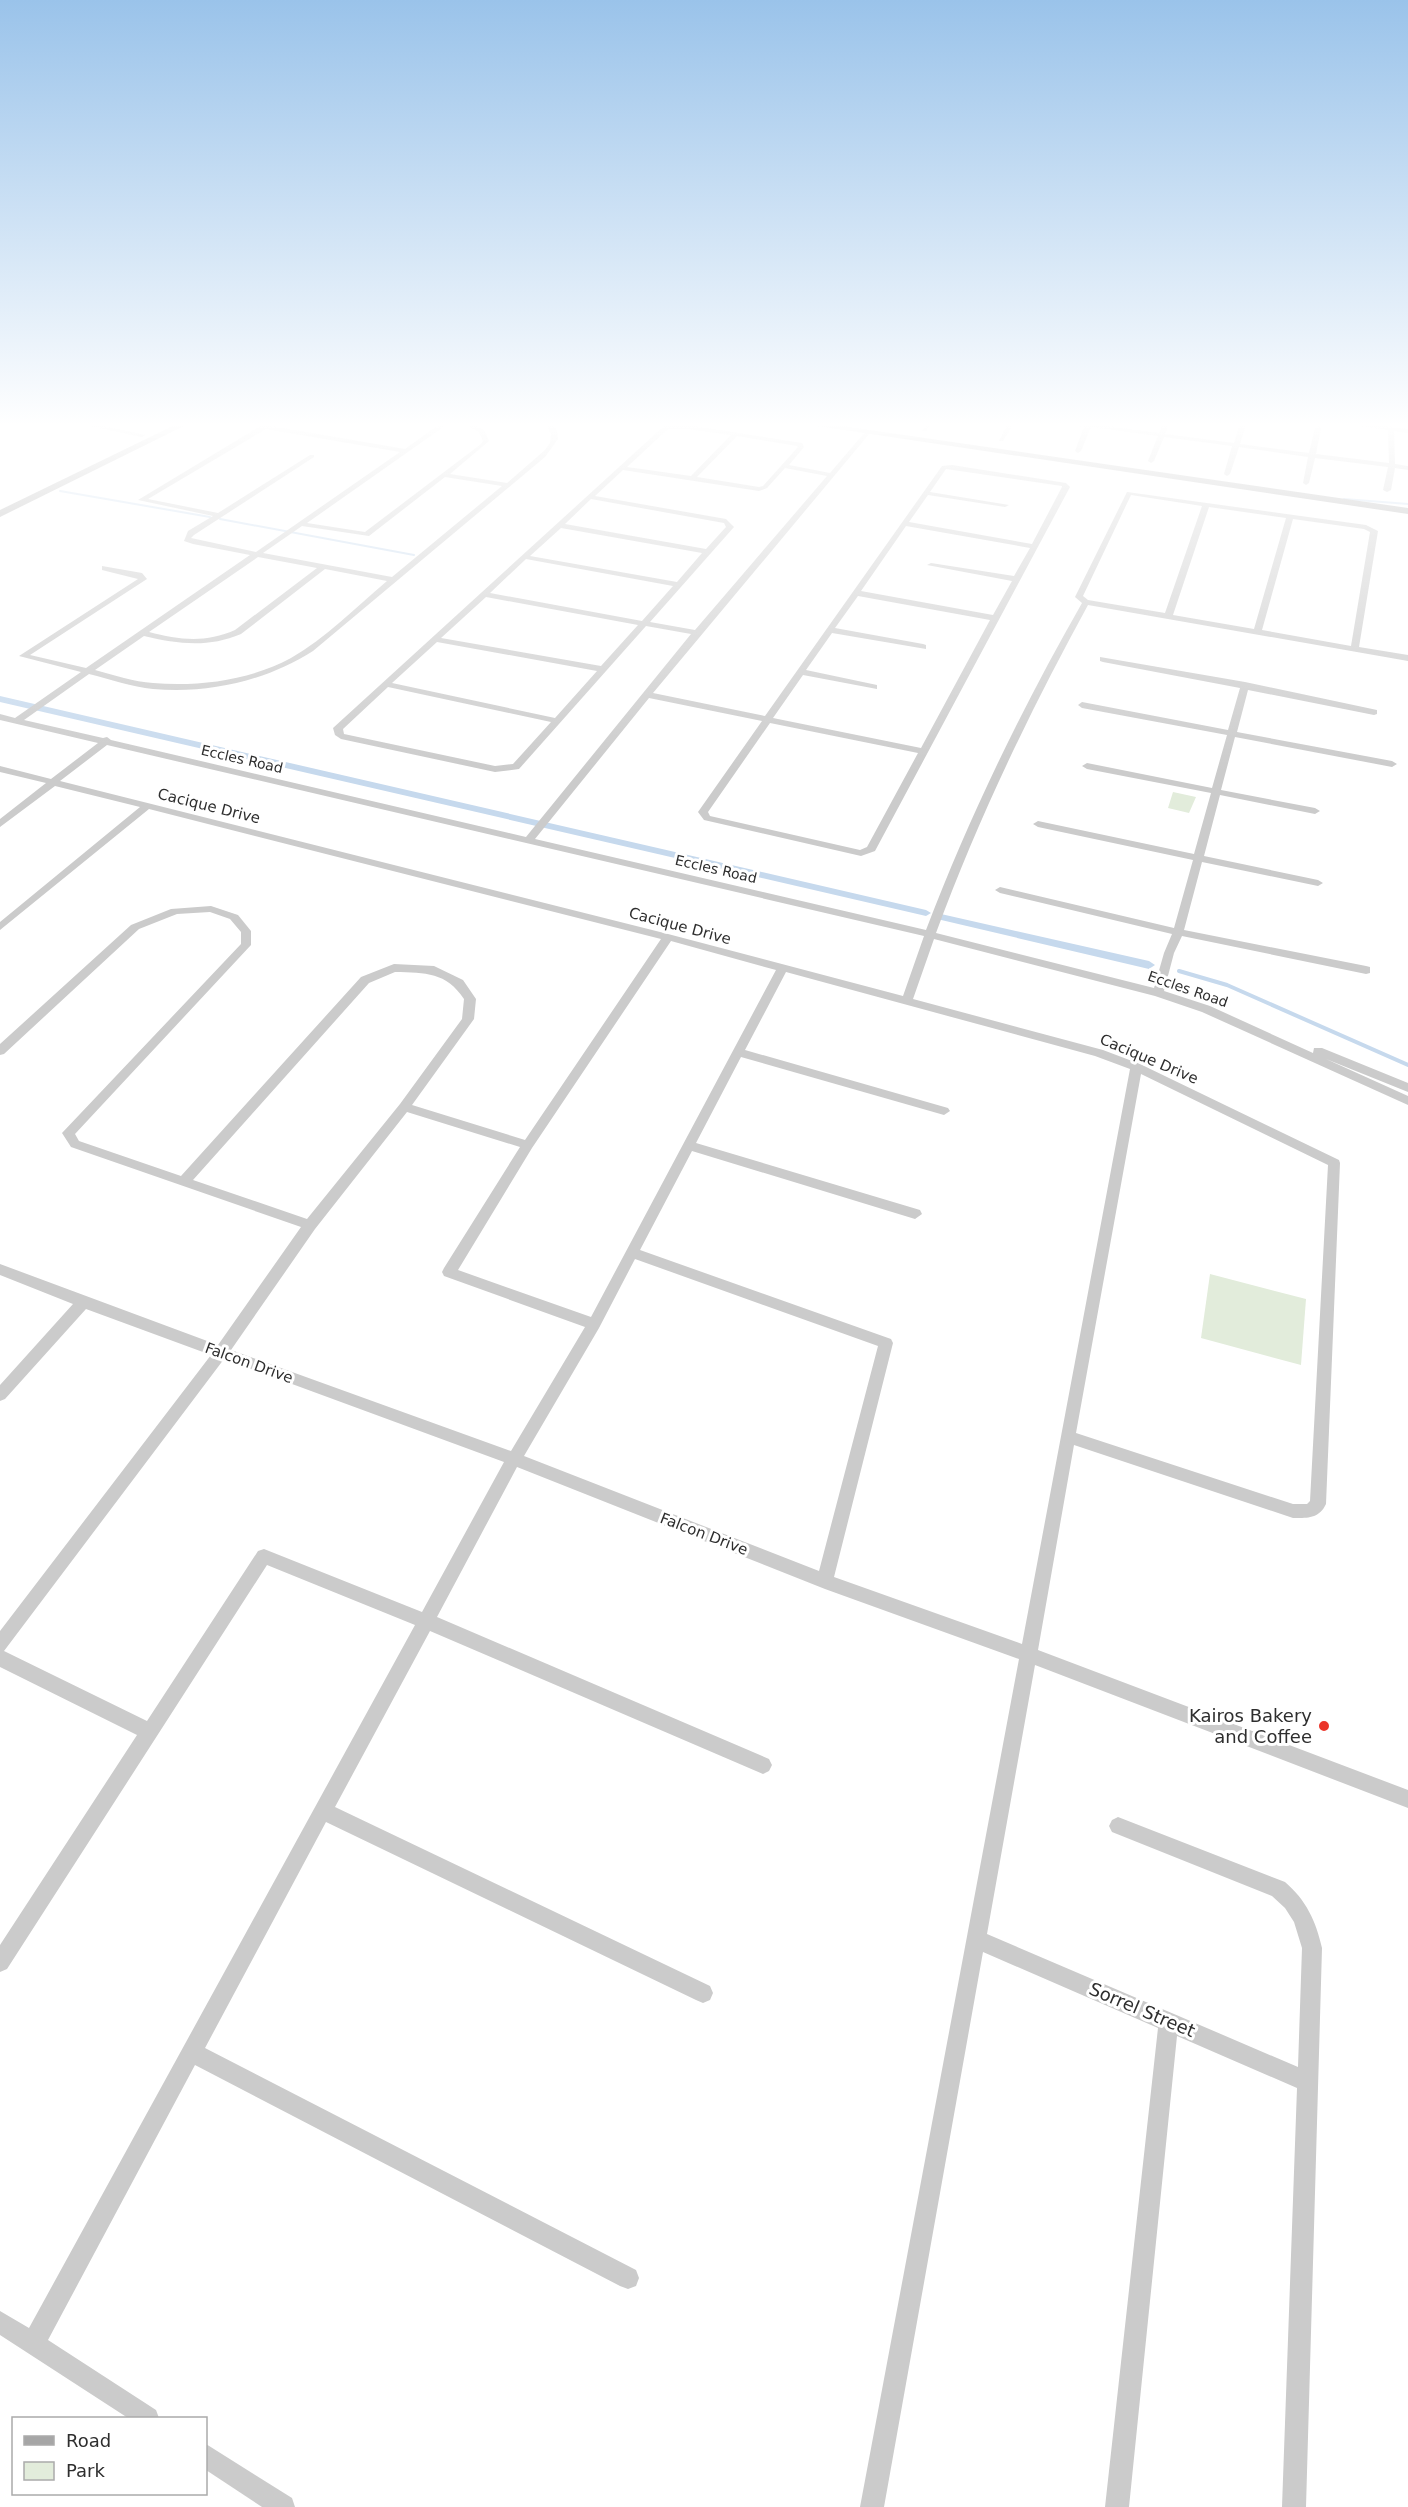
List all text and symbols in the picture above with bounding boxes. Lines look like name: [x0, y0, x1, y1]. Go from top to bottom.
street label: Eccles Road: [199, 742, 285, 776]
street label: Cacique Drive: [156, 785, 262, 827]
street label: Eccles Road: [673, 852, 759, 886]
street label: Cacique Drive: [627, 904, 733, 948]
street label: Eccles Road: [1146, 968, 1230, 1010]
street label: Cacique Drive: [1097, 1030, 1201, 1088]
street label: Falcon Drive: [203, 1339, 295, 1387]
street label: Falcon Drive: [658, 1509, 750, 1559]
place label: Kairos Bakery and Coffee: [1189, 1705, 1312, 1747]
marker: Kairos Bakery and Coffee: [1317, 1719, 1331, 1733]
street label: Sorrel Street: [1086, 1978, 1198, 2041]
legend: [12, 2417, 207, 2495]
text: Road: [66, 2430, 111, 2451]
text: Park: [66, 2460, 105, 2481]

